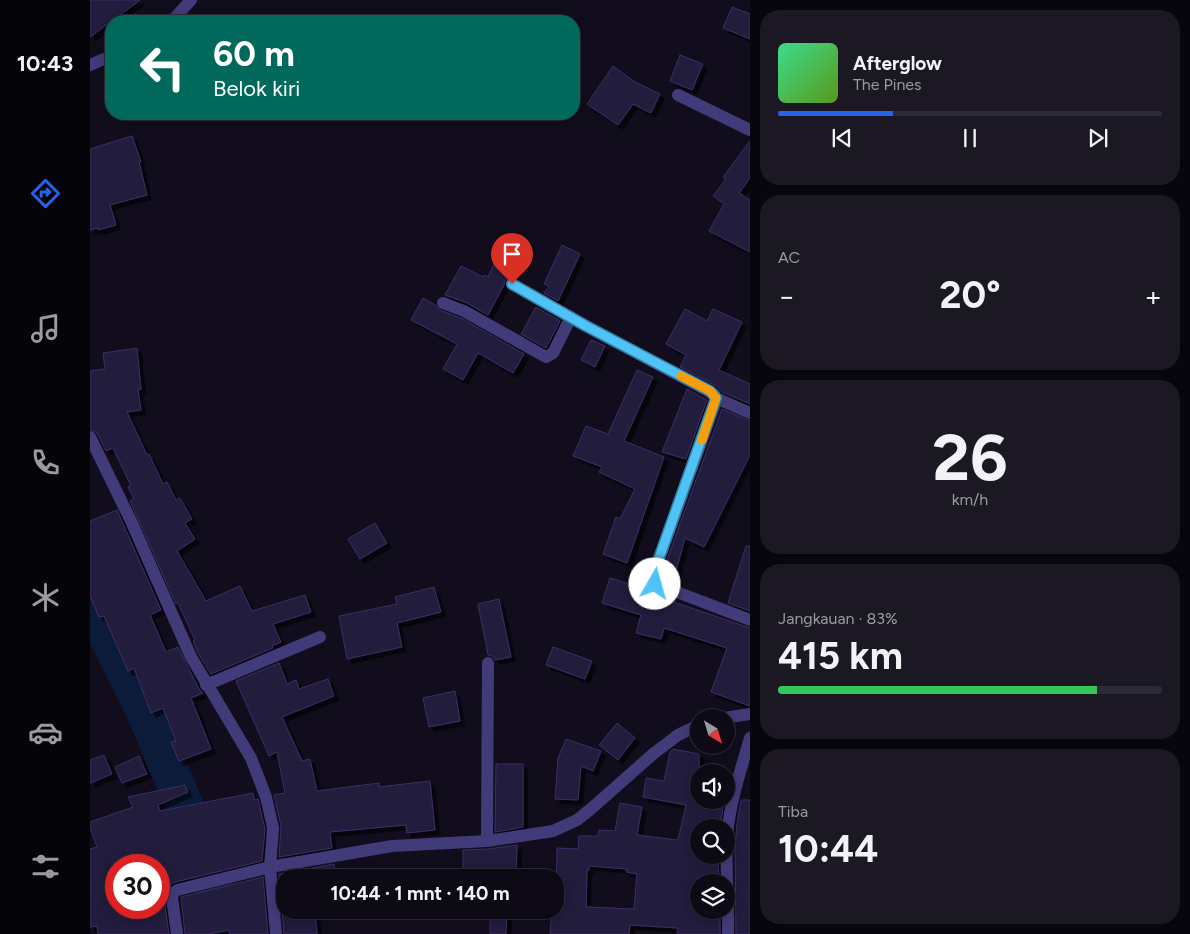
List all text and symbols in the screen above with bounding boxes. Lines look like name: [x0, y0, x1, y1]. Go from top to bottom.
text: 60 m: [213, 33, 295, 75]
icon: left: [130, 35, 195, 100]
text: 10:43: [17, 50, 73, 77]
text: Afterglow: [853, 52, 942, 75]
text: Belok kiri: [213, 75, 300, 102]
text: The Pines: [853, 75, 922, 94]
icon: previous: [828, 124, 856, 152]
icon: pause: [956, 124, 984, 152]
icon: next: [1084, 124, 1112, 152]
icon: directions: [28, 176, 63, 211]
pin: [491, 233, 533, 284]
icon: arrive: [498, 240, 526, 268]
text: AC: [778, 248, 800, 267]
text: 20°: [940, 272, 1001, 318]
text: −: [778, 279, 795, 313]
text: +: [1145, 279, 1162, 313]
icon: music: [28, 311, 63, 346]
text: 26: [932, 418, 1008, 496]
icon: phone: [28, 445, 63, 480]
text: km/h: [952, 490, 988, 509]
position arrow: [628, 557, 680, 609]
icon: climate: [28, 580, 63, 615]
text: Jangkauan · 83%: [778, 609, 898, 628]
text: 415 km: [778, 633, 903, 679]
north arrow: [690, 709, 735, 754]
map controls: [690, 709, 735, 919]
icon: car: [28, 715, 63, 750]
button: sound: [690, 764, 735, 809]
text: Tiba: [778, 802, 808, 821]
button: search: [690, 819, 735, 864]
text: 10:44: [778, 826, 878, 872]
icon: filters: [28, 849, 63, 884]
speed limit sign: 30: [105, 854, 170, 919]
button: layers: [690, 874, 735, 919]
text: 10:44 · 1 mnt · 140 m: [330, 882, 510, 905]

